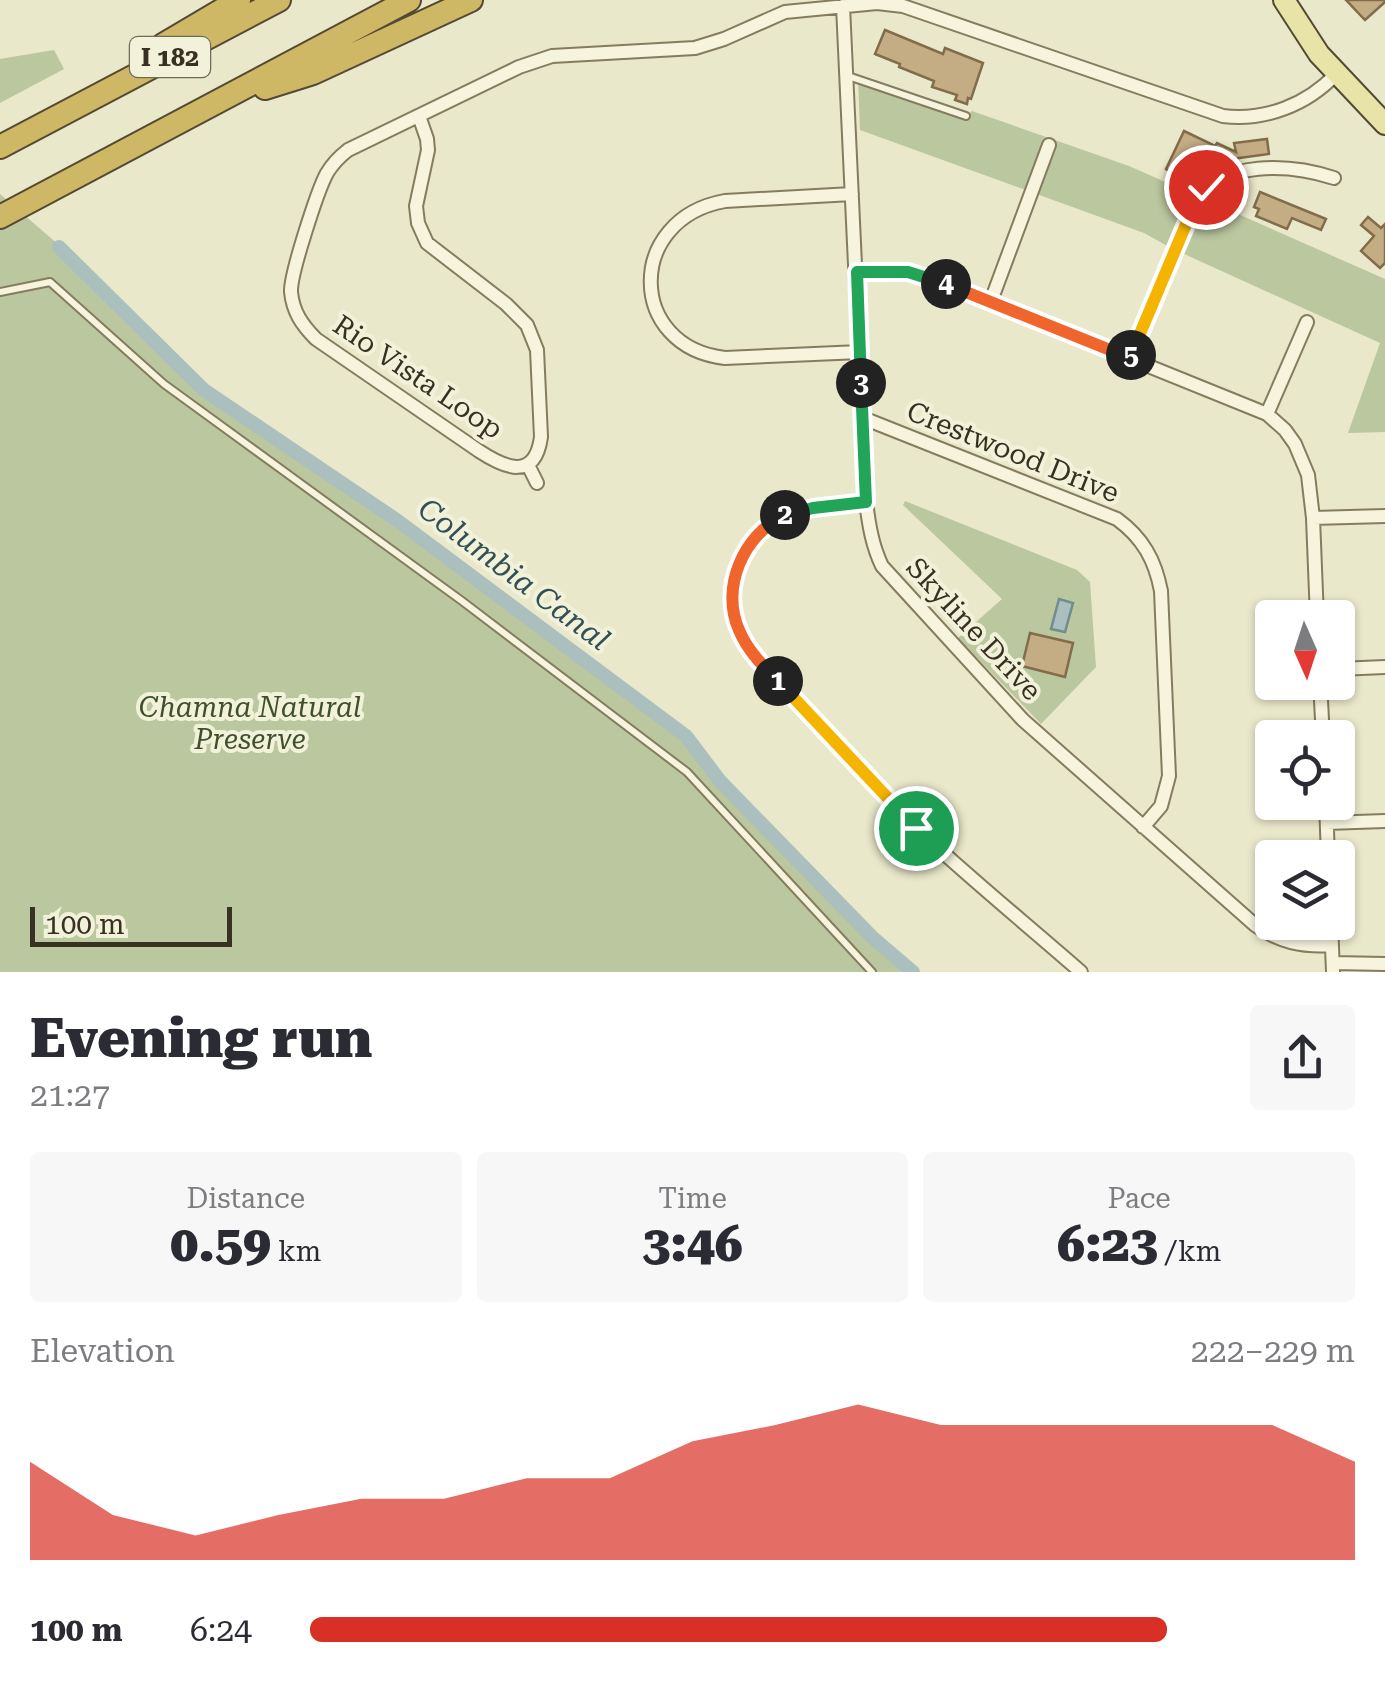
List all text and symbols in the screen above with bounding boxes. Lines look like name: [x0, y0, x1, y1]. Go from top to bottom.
road number: I 182: [130, 37, 210, 77]
pin: [1164, 145, 1249, 230]
icon: check: [1179, 160, 1234, 215]
pin: 4: [921, 259, 971, 309]
text: 4: [938, 267, 954, 300]
street label: Rio Vista Loop: [327, 308, 509, 446]
pin: 5: [1106, 330, 1156, 380]
text: 5: [1123, 338, 1139, 371]
pin: 3: [836, 358, 886, 408]
text: 3: [853, 366, 869, 399]
street label: Crestwood Drive: [902, 394, 1124, 510]
pin: 2: [760, 490, 810, 540]
water label: Columbia Canal: [412, 491, 616, 657]
text: 2: [777, 498, 793, 531]
street label: Skyline Drive: [900, 551, 1048, 707]
north arrow: [1255, 600, 1355, 700]
map controls: [1255, 600, 1355, 940]
pin: 1: [753, 656, 803, 706]
text: 1: [770, 664, 786, 697]
park label: Chamna Natural Preserve: [139, 691, 361, 756]
button: locate: [1255, 720, 1355, 820]
pin: [874, 786, 959, 871]
icon: arrive: [889, 801, 944, 856]
button: layers: [1255, 840, 1355, 940]
scale bar: [30, 902, 232, 946]
text: 100 m: [45, 908, 125, 941]
button: share: [1250, 1005, 1355, 1110]
text: Evening run: [30, 1006, 372, 1070]
text: 21:27: [30, 1076, 110, 1114]
text: Distance: [187, 1182, 305, 1215]
text: Time: [658, 1182, 727, 1215]
text: Pace: [1108, 1182, 1171, 1215]
text: 0.59: [170, 1215, 271, 1273]
text: 3:46: [642, 1215, 743, 1273]
text: 6:23: [1057, 1215, 1158, 1273]
text: km: [271, 1235, 321, 1268]
text: /km: [1158, 1235, 1221, 1268]
text: Elevation: [30, 1332, 175, 1370]
text: 222–229 m: [1191, 1332, 1355, 1370]
text: 100 m: [30, 1611, 123, 1649]
text: 6:24: [190, 1611, 252, 1649]

